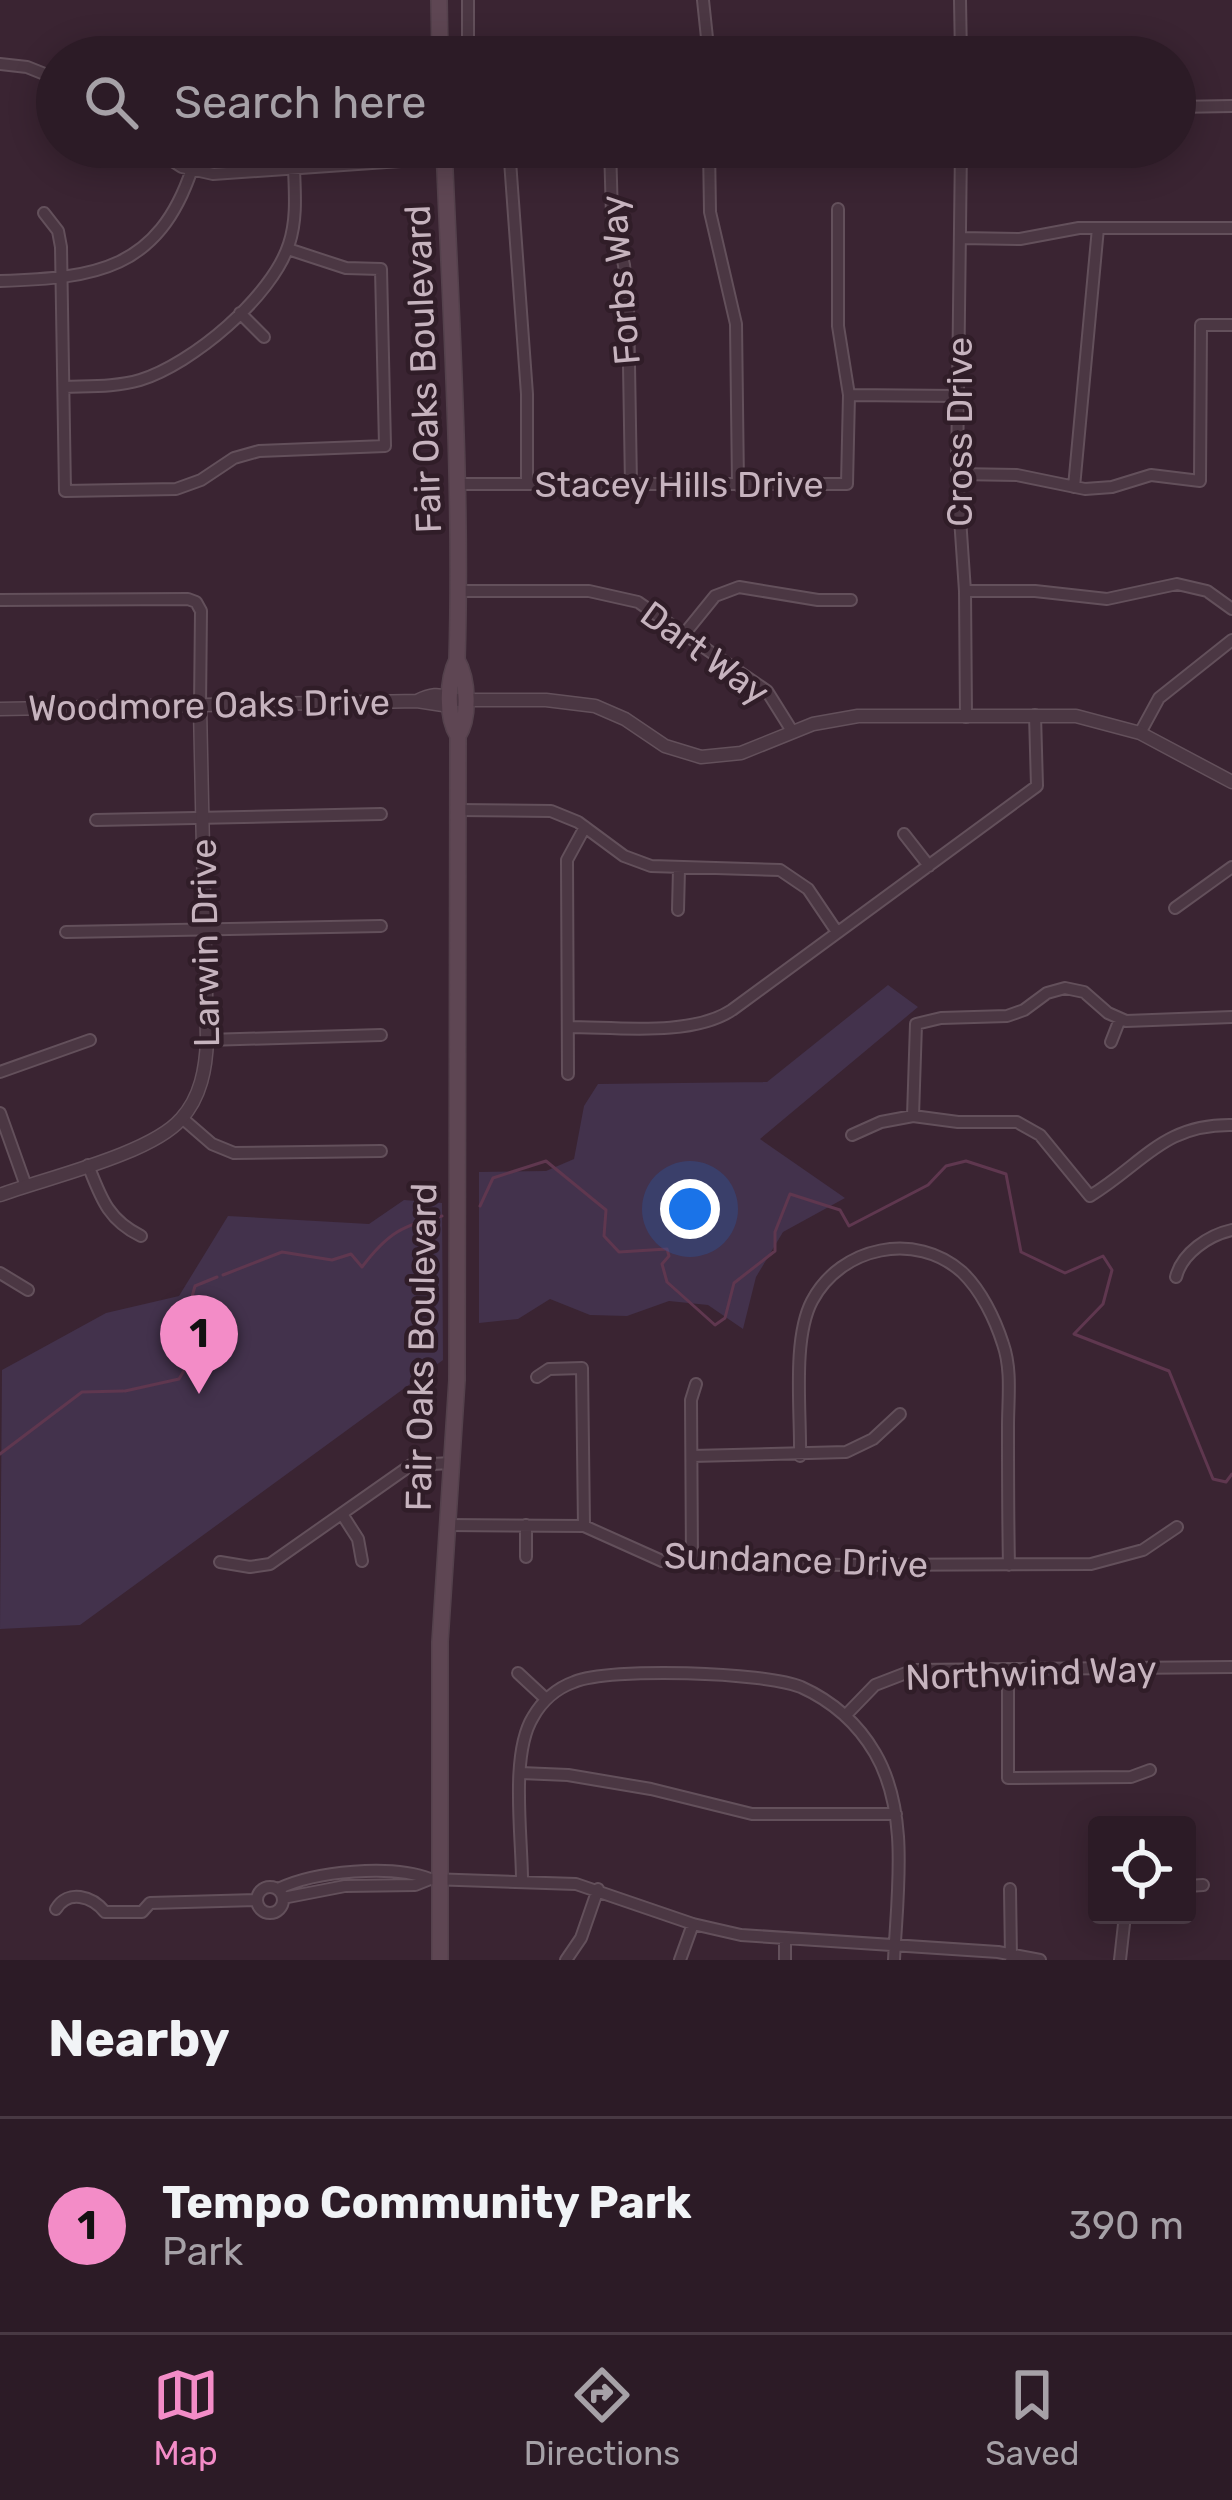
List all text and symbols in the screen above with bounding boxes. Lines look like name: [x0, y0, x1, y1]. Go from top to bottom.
search box: [36, 36, 1196, 168]
icon: search: [78, 69, 144, 135]
text: Search here: [174, 76, 426, 129]
street label: Forbs Way: [591, 193, 649, 367]
street label: Fair Oaks Boulevard: [396, 204, 450, 534]
street label: Cross Drive: [938, 337, 981, 527]
street label: Stacey Hills Drive: [534, 463, 824, 506]
street label: Dart Way: [632, 592, 778, 714]
street label: Woodmore Oaks Drive: [28, 680, 390, 730]
street label: Larwin Drive: [182, 838, 228, 1048]
your location: [660, 1179, 720, 1239]
street label: Fair Oaks Boulevard: [397, 1182, 445, 1512]
pin: 1: [160, 1295, 238, 1394]
street label: Sundance Drive: [663, 1534, 929, 1586]
street label: Northwind Way: [905, 1647, 1157, 1699]
map controls: [1088, 1816, 1196, 1924]
button: locate: [1088, 1816, 1196, 1924]
text: Nearby: [48, 2008, 230, 2069]
text: Tempo Community Park: [162, 2176, 692, 2229]
text: 1: [77, 2203, 97, 2249]
text: 390 m: [1068, 2203, 1184, 2249]
text: Park: [162, 2229, 243, 2275]
tab: Map: [153, 2362, 219, 2473]
tab: Directions: [524, 2362, 680, 2473]
tab: Saved: [985, 2362, 1079, 2473]

